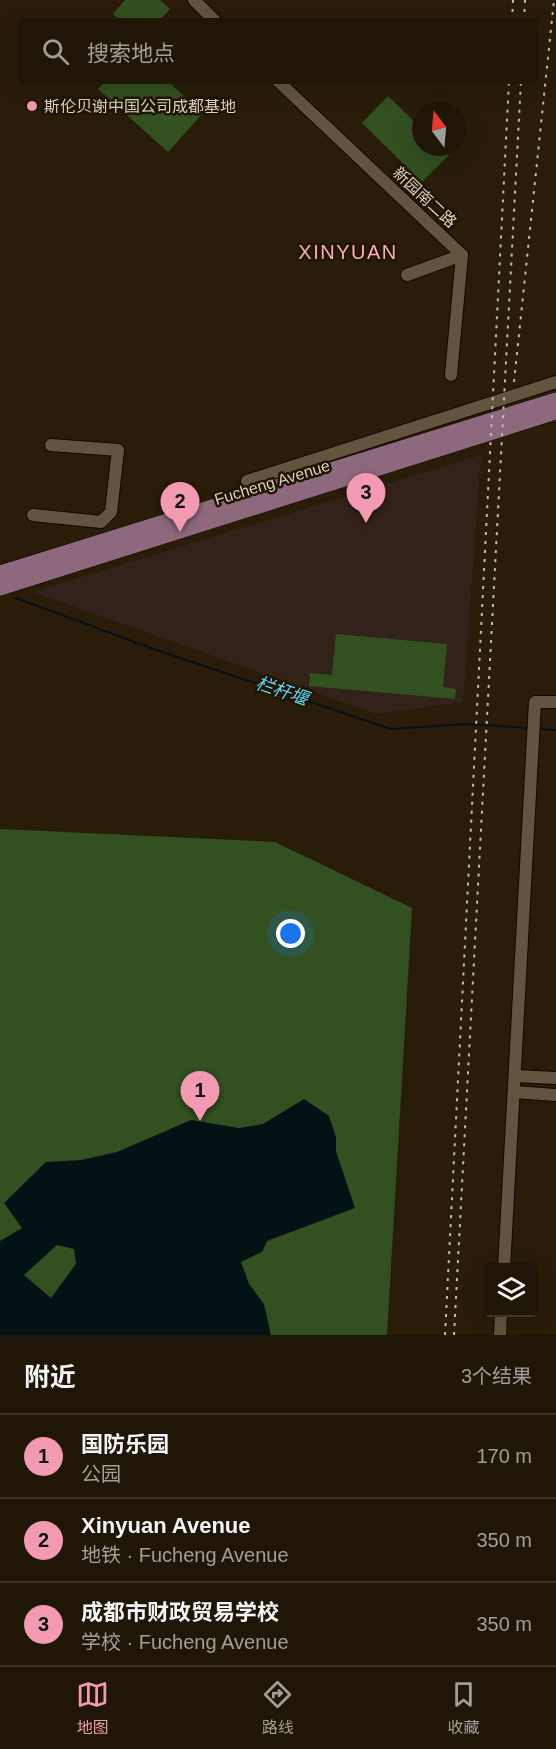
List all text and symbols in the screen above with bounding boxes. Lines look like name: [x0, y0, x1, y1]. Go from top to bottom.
search box: [18, 18, 538, 84]
icon: search: [39, 35, 72, 68]
text: 搜索地点: [87, 41, 175, 66]
place label: 斯伦贝谢中国公司成都基地: [44, 98, 236, 115]
marker: 斯伦贝谢中国公司成都基地: [25, 99, 39, 113]
north arrow: [412, 102, 466, 156]
street label: 新园南二路: [390, 164, 460, 231]
district label: XINYUAN: [298, 241, 398, 263]
street label: Fucheng Avenue: [212, 457, 332, 508]
pin: 3: [346, 474, 386, 523]
pin: 2: [160, 482, 200, 532]
water label: 栏杆堰: [253, 673, 314, 710]
your location: [276, 919, 305, 948]
pin: 1: [180, 1072, 220, 1121]
map controls: [484, 1263, 538, 1317]
button: layers: [484, 1263, 538, 1317]
text: 附近: [24, 1362, 76, 1392]
text: 3个结果: [461, 1365, 532, 1387]
text: 国防乐园: [81, 1432, 169, 1457]
text: 1: [38, 1445, 49, 1467]
text: 170 m: [476, 1445, 532, 1467]
text: 公园: [81, 1463, 121, 1485]
text: Xinyuan Avenue: [81, 1513, 251, 1538]
text: 2: [38, 1529, 49, 1551]
text: 350 m: [476, 1529, 532, 1551]
text: 地铁 · Fucheng Avenue: [81, 1544, 289, 1566]
text: 成都市财政贸易学校: [81, 1600, 279, 1625]
text: 3: [38, 1613, 49, 1635]
text: 350 m: [476, 1613, 532, 1635]
text: 学校 · Fucheng Avenue: [81, 1631, 289, 1653]
tab: 地图: [76, 1678, 109, 1738]
tab: 路线: [261, 1678, 294, 1738]
tab: 收藏: [447, 1678, 480, 1738]

